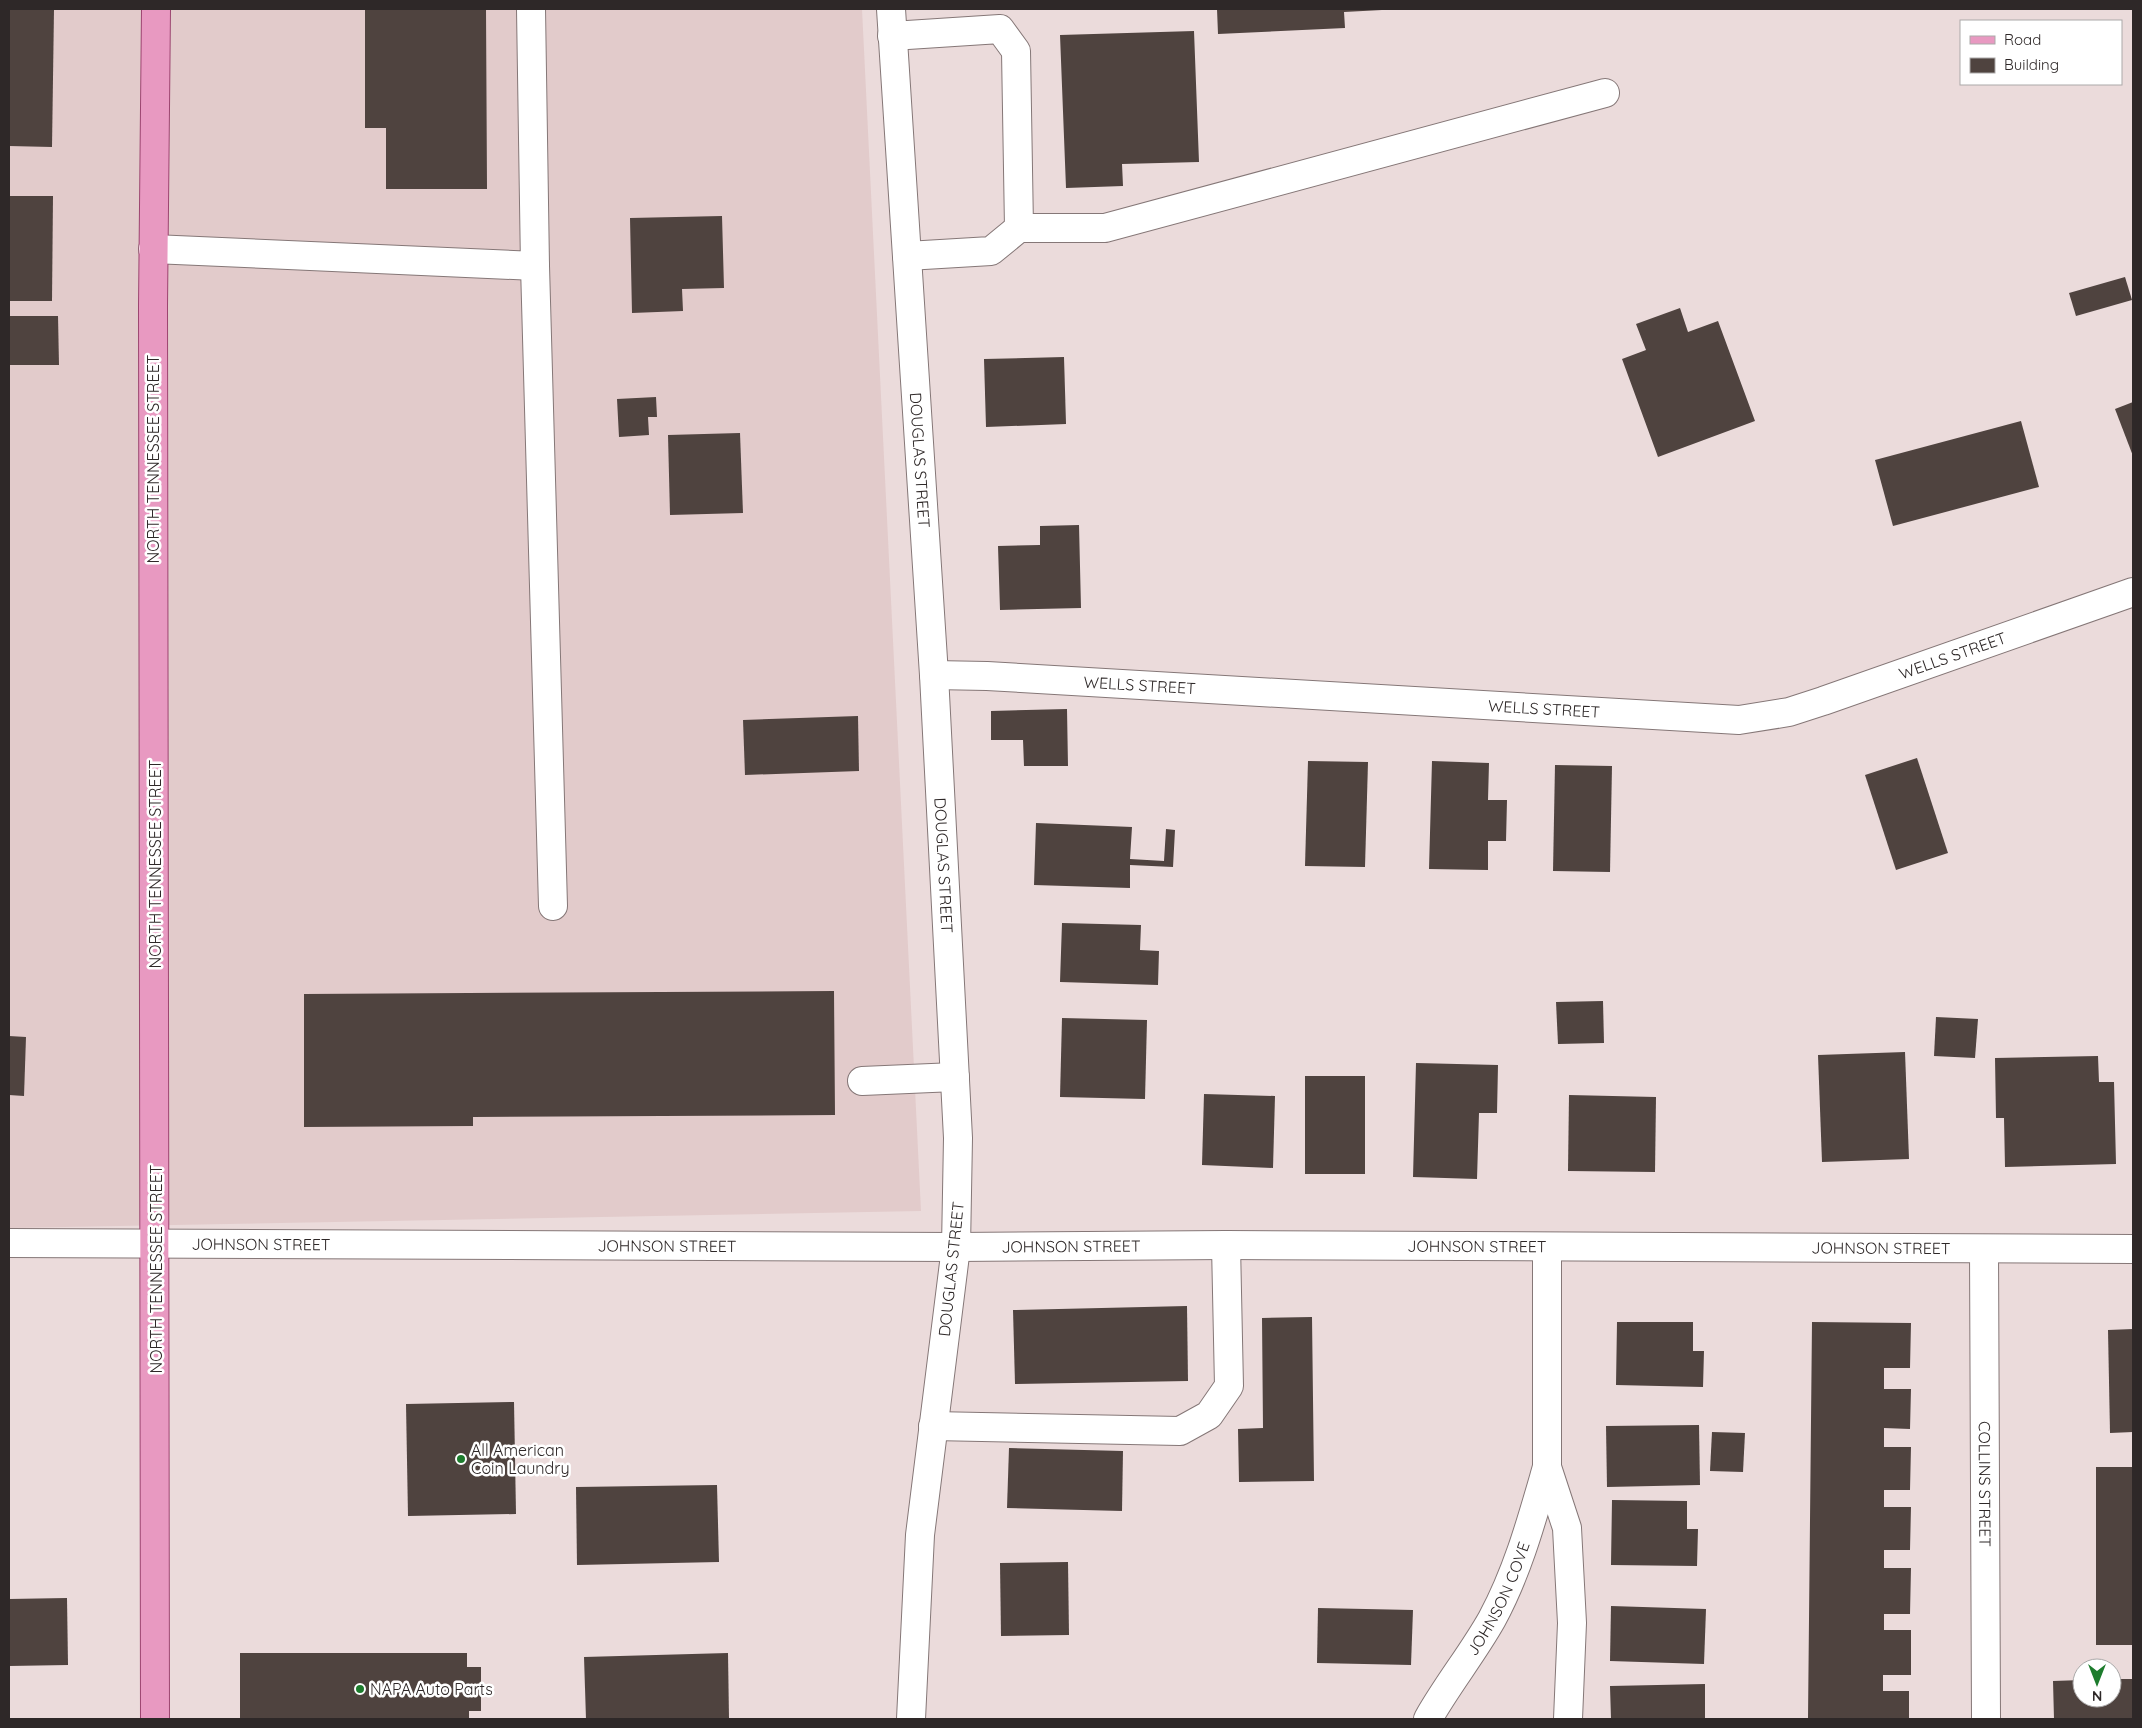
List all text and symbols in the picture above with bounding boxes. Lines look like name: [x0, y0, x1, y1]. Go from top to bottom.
legend: [1960, 20, 2122, 85]
text: Road: [2004, 30, 2041, 49]
text: Building: [2004, 55, 2059, 74]
street label: NORTH TENNESSEE STREET: [143, 354, 163, 563]
street label: DOUGLAS STREET: [906, 392, 934, 529]
street label: WELLS STREET: [1896, 627, 2009, 683]
street label: WELLS STREET: [1083, 672, 1197, 698]
street label: WELLS STREET: [1487, 695, 1601, 722]
street label: NORTH TENNESSEE STREET: [145, 759, 165, 968]
street label: DOUGLAS STREET: [930, 797, 957, 934]
street label: NORTH TENNESSEE STREET: [146, 1164, 166, 1373]
street label: DOUGLAS STREET: [934, 1200, 968, 1338]
street label: JOHNSON STREET: [191, 1234, 331, 1254]
street label: JOHNSON STREET: [597, 1235, 737, 1256]
street label: JOHNSON STREET: [1001, 1236, 1141, 1257]
street label: JOHNSON STREET: [1407, 1236, 1547, 1256]
street label: JOHNSON STREET: [1811, 1238, 1951, 1258]
street label: COLLINS STREET: [1975, 1421, 1995, 1547]
place label: All American Coin Laundry: [471, 1440, 570, 1478]
marker: All American Coin Laundry: [455, 1453, 467, 1465]
street label: JOHNSON COVE: [1462, 1539, 1534, 1659]
north arrow: [2072, 1658, 2122, 1708]
place label: NAPA Auto Parts: [370, 1679, 493, 1699]
marker: NAPA Auto Parts: [354, 1683, 366, 1695]
text: N: [2092, 1687, 2102, 1705]

